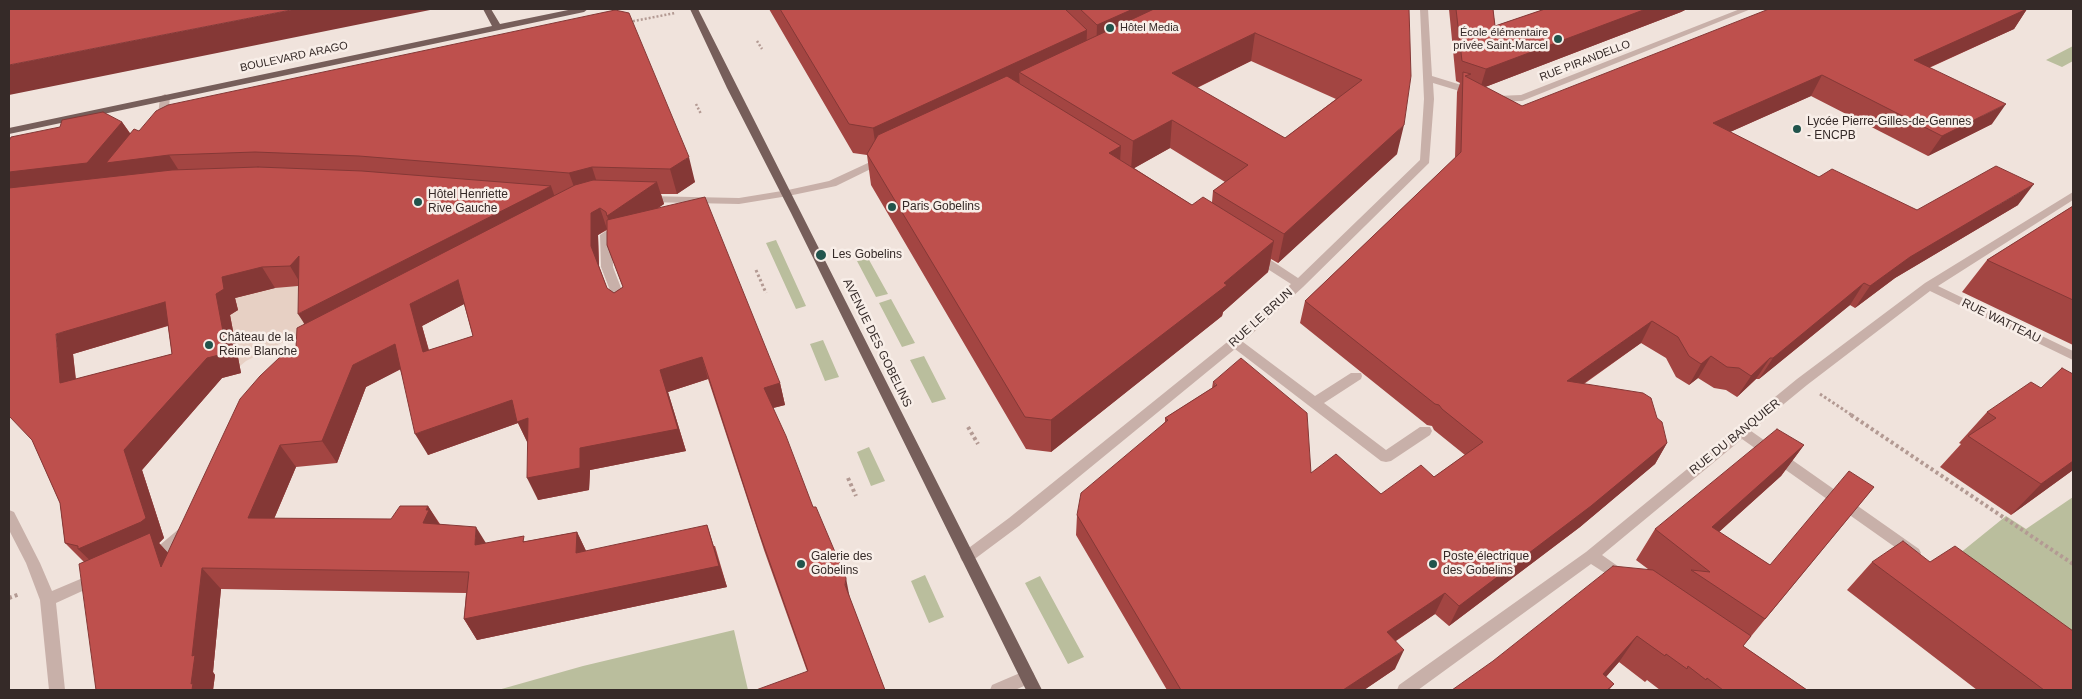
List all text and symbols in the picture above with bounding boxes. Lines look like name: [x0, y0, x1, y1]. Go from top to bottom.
place label: Hôtel Media: [1120, 21, 1179, 35]
marker: Hôtel Media: [1104, 22, 1116, 34]
place label: École élémentaire privée Saint-Marcel: [1453, 26, 1548, 52]
marker: École élémentaire privée Saint-Marcel: [1552, 33, 1564, 45]
street label: RUE PIRANDELLO: [1538, 38, 1632, 84]
street label: BOULEVARD ARAGO: [239, 39, 349, 75]
place label: Lycée Pierre-Gilles-de-Gennes - ENCPB: [1807, 115, 1971, 143]
marker: Lycée Pierre-Gilles-de-Gennes - ENCPB: [1791, 123, 1803, 135]
place label: Hôtel Henriette Rive Gauche: [428, 188, 508, 216]
marker: Hôtel Henriette Rive Gauche: [412, 196, 424, 208]
place label: Paris Gobelins: [902, 200, 980, 214]
marker: Paris Gobelins: [886, 201, 898, 213]
marker: Les Gobelins: [814, 248, 828, 262]
place label: Les Gobelins: [832, 248, 902, 262]
street label: AVENUE DES GOBELINS: [840, 276, 914, 410]
street label: RUE LE BRUN: [1226, 286, 1296, 350]
street label: RUE WATTEAU: [1959, 296, 2043, 346]
place label: Château de la Reine Blanche: [219, 331, 297, 359]
marker: Château de la Reine Blanche: [203, 339, 215, 351]
street label: RUE DU BANQUIER: [1687, 396, 1783, 478]
place label: Galerie des Gobelins: [811, 550, 872, 578]
place label: Poste électrique des Gobelins: [1443, 550, 1529, 578]
marker: Galerie des Gobelins: [795, 558, 807, 570]
marker: Poste électrique des Gobelins: [1427, 558, 1439, 570]

